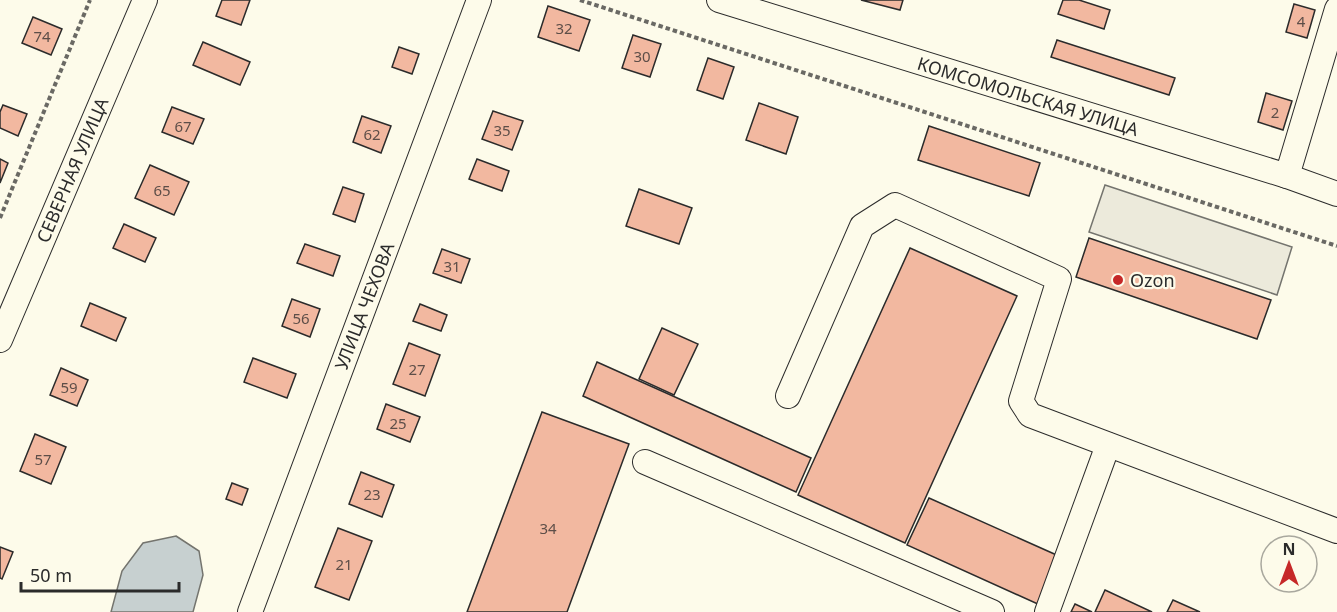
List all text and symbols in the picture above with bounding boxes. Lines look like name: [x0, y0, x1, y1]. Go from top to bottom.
house number: 4: [1297, 11, 1306, 31]
house number: 32: [555, 18, 573, 38]
house number: 74: [33, 26, 51, 46]
house number: 30: [633, 46, 651, 66]
street label: КОМСОМОЛЬСКАЯ УЛИЦА: [915, 51, 1142, 141]
street label: СЕВЕРНАЯ УЛИЦА: [31, 93, 114, 246]
house number: 2: [1271, 102, 1279, 122]
house number: 67: [174, 116, 192, 136]
house number: 35: [493, 120, 511, 140]
house number: 62: [363, 124, 381, 144]
house number: 65: [153, 180, 171, 200]
street label: УЛИЦА ЧЕХОВА: [329, 239, 399, 373]
house number: 31: [443, 256, 461, 276]
place label: Ozon: [1130, 268, 1175, 292]
marker: Ozon: [1111, 273, 1125, 287]
house number: 56: [292, 308, 310, 328]
house number: 27: [408, 359, 426, 379]
house number: 59: [60, 377, 78, 397]
house number: 25: [389, 413, 407, 433]
house number: 57: [34, 449, 52, 469]
house number: 23: [363, 484, 381, 504]
house number: 34: [539, 518, 557, 538]
north arrow: [1259, 534, 1319, 594]
text: N: [1282, 538, 1296, 560]
house number: 21: [335, 554, 353, 574]
scale bar: [21, 555, 178, 593]
text: 50 m: [30, 563, 72, 587]

